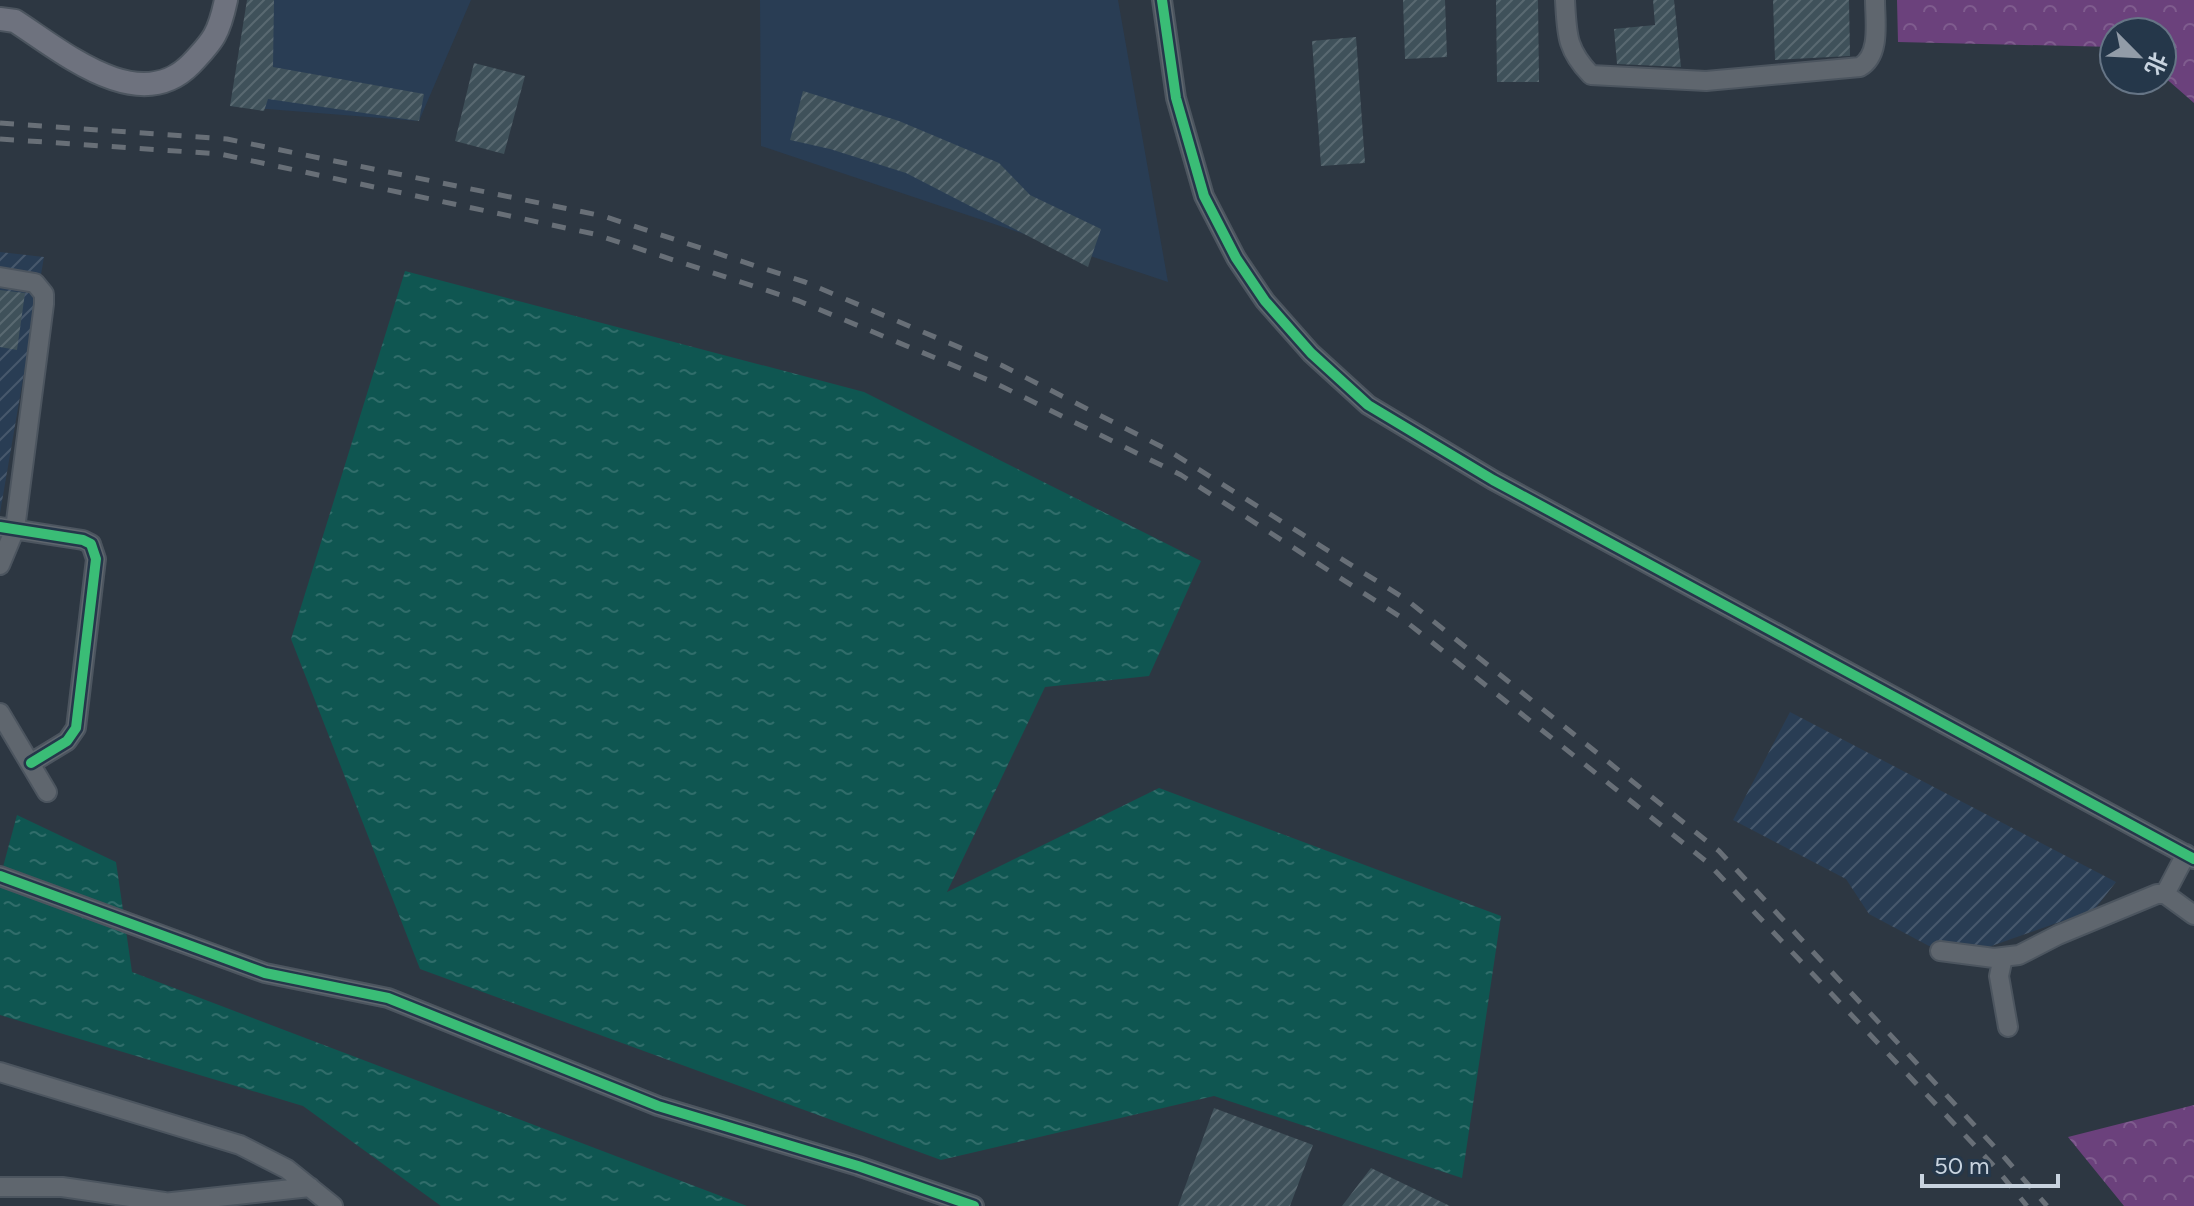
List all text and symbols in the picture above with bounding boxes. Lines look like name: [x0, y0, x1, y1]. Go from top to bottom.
north arrow: [2098, 16, 2178, 96]
text: 北: [2139, 48, 2173, 79]
scale bar: [1922, 1138, 2058, 1188]
text: 50 m: [1934, 1151, 1990, 1180]

